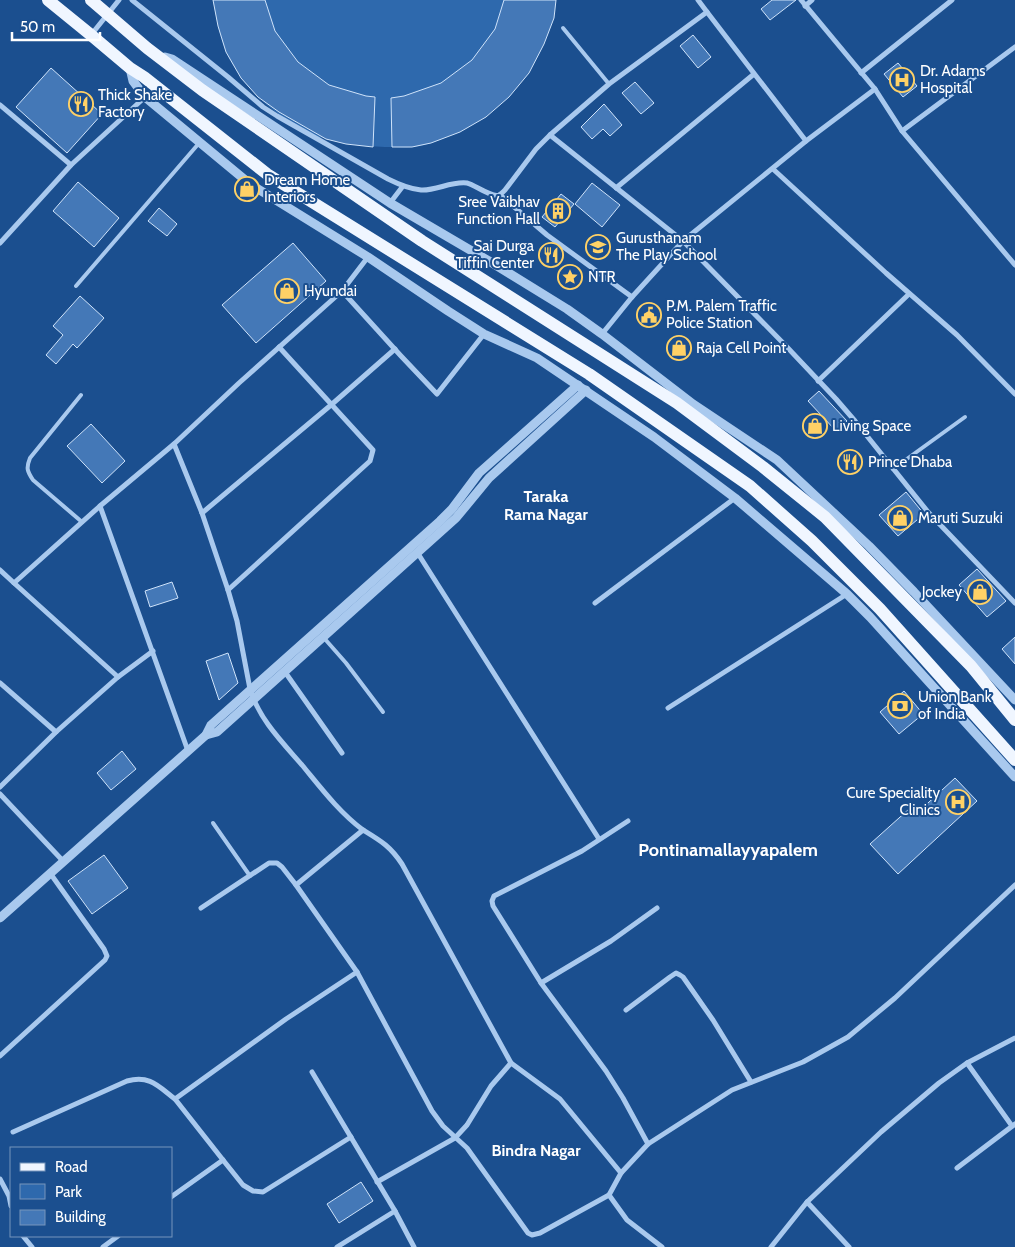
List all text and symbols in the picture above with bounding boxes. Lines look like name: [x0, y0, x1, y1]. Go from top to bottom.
scale bar: [12, 10, 100, 42]
text: 50 m: [20, 18, 55, 36]
place label: Dr. Adams Hospital: [920, 62, 986, 97]
hospital icon: Dr. Adams Hospital: [889, 67, 915, 93]
place label: Thick Shake Factory: [98, 86, 173, 121]
restaurant icon: Thick Shake Factory: [68, 91, 94, 117]
place label: Dream Home Interiors: [264, 171, 351, 206]
shop icon: Dream Home Interiors: [234, 176, 260, 202]
place label: Sree Vaibhav Function Hall: [457, 193, 541, 228]
building icon: Sree Vaibhav Function Hall: [545, 198, 571, 224]
place label: Gurusthanam The Play School: [616, 229, 717, 264]
school or university icon: Gurusthanam The Play School: [585, 234, 611, 260]
place label: Sai Durga Tiffin Center: [456, 237, 535, 272]
restaurant icon: Sai Durga Tiffin Center: [538, 242, 564, 268]
place icon: NTR: [557, 264, 583, 290]
place label: NTR: [588, 268, 616, 286]
shop icon: Hyundai: [274, 278, 300, 304]
place label: Hyundai: [304, 282, 357, 300]
place label: P.M. Palem Traffic Police Station: [666, 297, 777, 332]
public building icon: P.M. Palem Traffic Police Station: [636, 302, 662, 328]
shop icon: Raja Cell Point: [666, 335, 692, 361]
place label: Raja Cell Point: [696, 339, 786, 357]
shop icon: Living Space: [802, 413, 828, 439]
place label: Living Space: [832, 417, 911, 435]
restaurant icon: Prince Dhaba: [837, 449, 863, 475]
place label: Prince Dhaba: [868, 453, 953, 471]
district label: Taraka Rama Nagar: [504, 487, 589, 524]
shop icon: Maruti Suzuki: [887, 505, 913, 531]
place label: Maruti Suzuki: [918, 509, 1003, 527]
shop icon: Jockey: [967, 579, 993, 605]
place label: Jockey: [921, 583, 962, 601]
place label: Union Bank of India: [918, 688, 992, 723]
bank icon: Union Bank of India: [887, 693, 913, 719]
place label: Cure Speciality Clinics: [846, 784, 940, 819]
hospital icon: Cure Speciality Clinics: [945, 789, 971, 815]
district label: Pontinamallayyapalem: [638, 839, 818, 861]
district label: Bindra Nagar: [492, 1141, 581, 1160]
legend: [10, 1147, 172, 1237]
text: Road: [55, 1158, 88, 1176]
text: Park: [55, 1183, 82, 1201]
text: Building: [55, 1208, 106, 1226]

